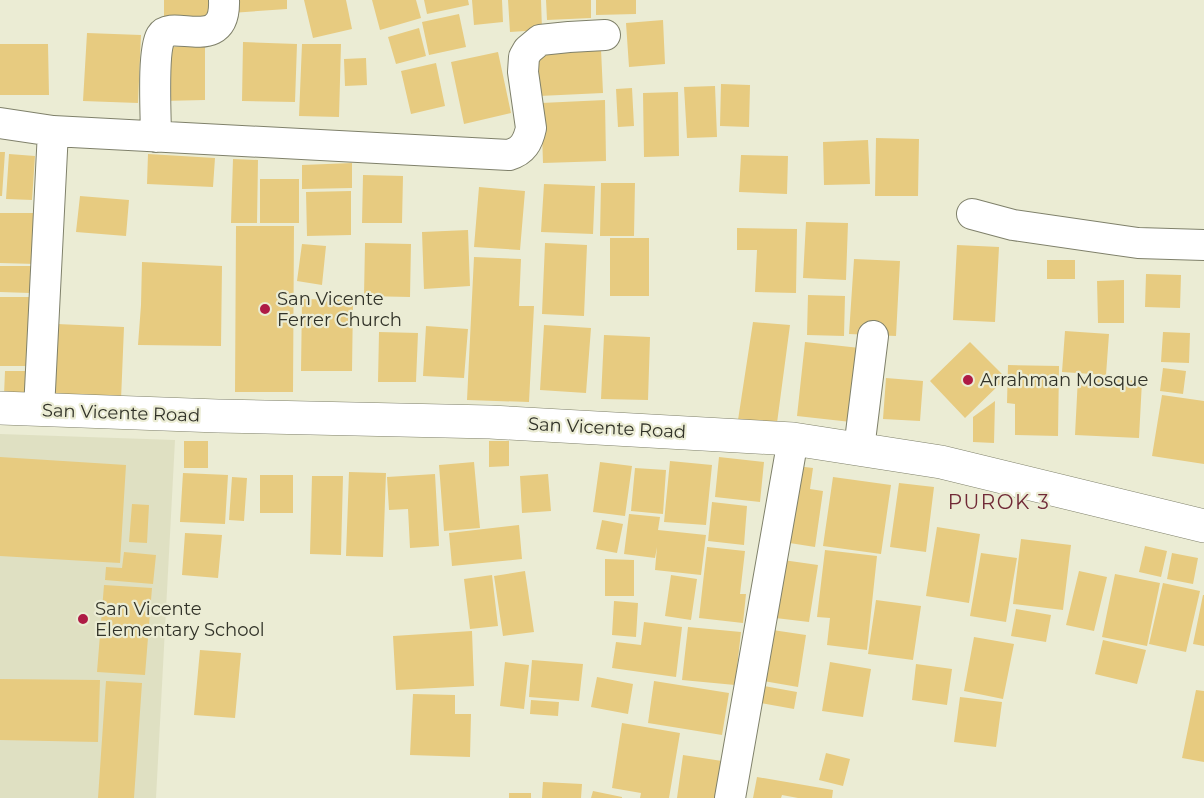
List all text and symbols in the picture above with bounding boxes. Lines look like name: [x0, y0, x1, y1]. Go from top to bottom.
place label: San Vicente Ferrer Church: [277, 288, 402, 331]
marker: San Vicente Ferrer Church: [258, 302, 272, 316]
place label: Arrahman Mosque: [980, 369, 1148, 391]
marker: Arrahman Mosque: [961, 373, 975, 387]
street label: San Vicente Road: [42, 399, 200, 427]
street label: San Vicente Road: [527, 413, 687, 443]
district label: PUROK 3: [948, 490, 1050, 514]
place label: San Vicente Elementary School: [95, 598, 265, 641]
marker: San Vicente Elementary School: [76, 612, 90, 626]

